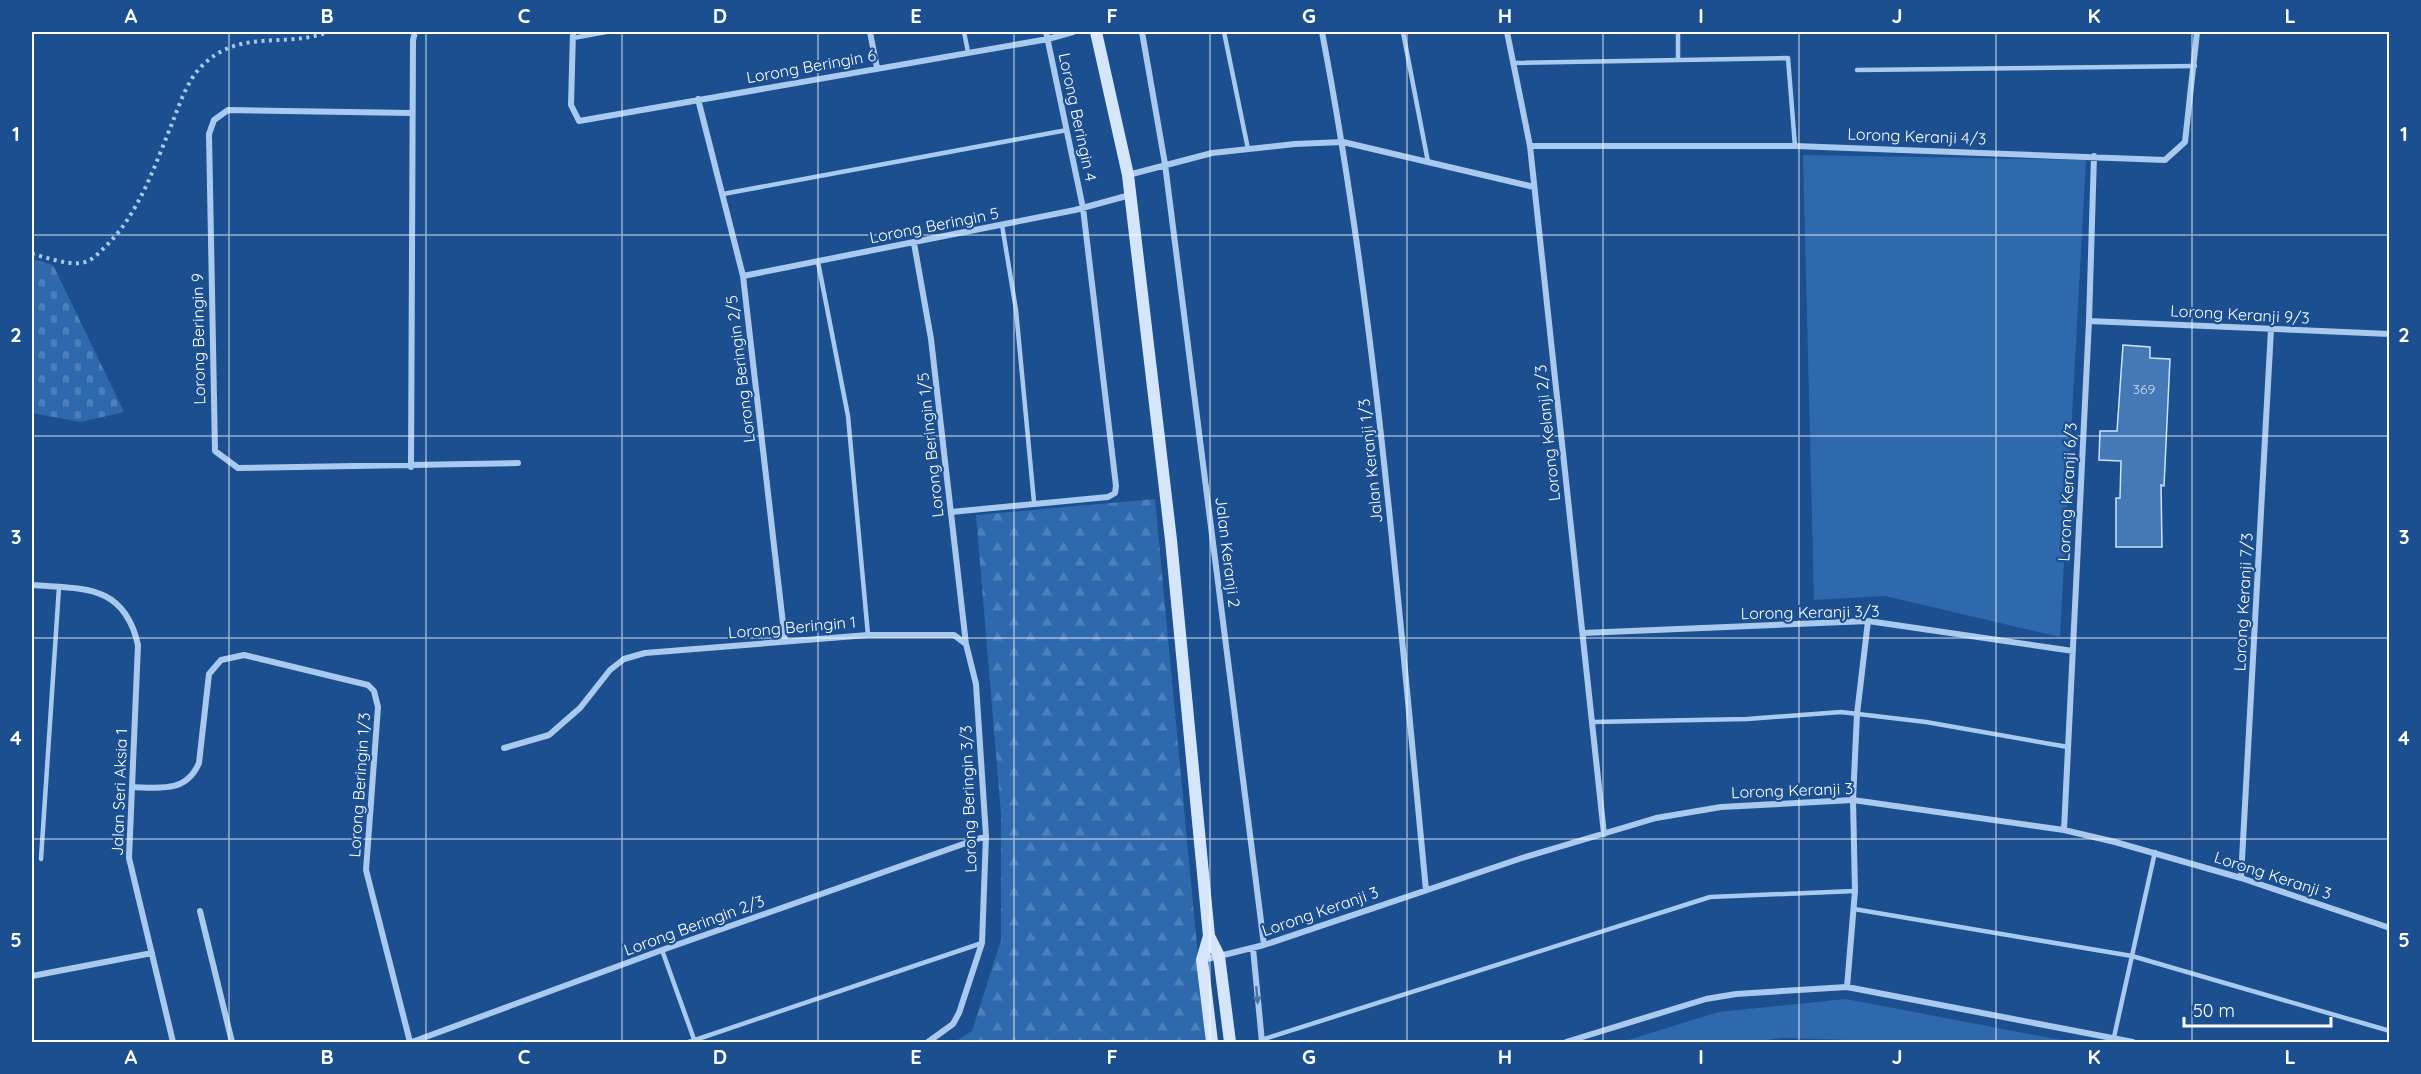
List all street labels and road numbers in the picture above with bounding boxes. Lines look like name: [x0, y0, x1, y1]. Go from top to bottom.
street label: Lorong Beringin 6: [745, 45, 878, 87]
street label: Lorong Beringin 4: [1055, 51, 1101, 183]
street label: Lorong Keranji 4/3: [1847, 124, 1987, 148]
street label: Lorong Beringin 5: [868, 203, 1000, 247]
street label: Lorong Beringin 9: [187, 273, 209, 405]
street label: Lorong Beringin 2/5: [721, 294, 759, 444]
street label: Lorong Keranji 9/3: [2170, 300, 2310, 328]
street label: Lorong Kelanji 2/3: [1530, 364, 1564, 502]
street label: Lorong Beringin 1/5: [912, 372, 948, 518]
street label: Jalan Keranji 1/3: [1354, 398, 1386, 524]
street label: Lorong Keranji 6/3: [2053, 422, 2081, 562]
street label: Jalan Keranji 2: [1211, 496, 1245, 609]
street label: Lorong Keranji 7/3: [2229, 532, 2257, 672]
street label: Lorong Keranji 3/3: [1740, 601, 1880, 623]
street label: Lorong Beringin 1: [727, 611, 857, 643]
street label: Lorong Beringin 1/3: [344, 712, 374, 858]
street label: Lorong Beringin 3/3: [955, 725, 981, 873]
street label: Jalan Seri Aksia 1: [107, 728, 131, 856]
street label: Lorong Keranji 3: [1731, 778, 1853, 802]
street label: Lorong Keranji 3: [2212, 847, 2334, 903]
street label: Lorong Keranji 3: [1259, 882, 1381, 940]
street label: Lorong Beringin 2/3: [621, 890, 767, 960]

